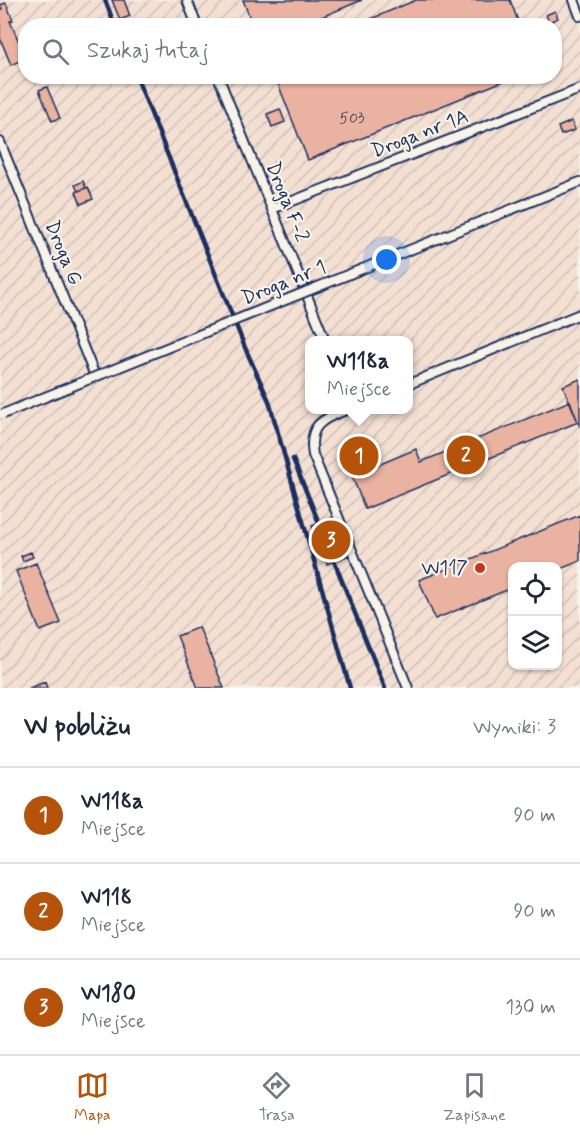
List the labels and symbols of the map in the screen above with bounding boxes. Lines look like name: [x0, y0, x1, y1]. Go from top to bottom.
street label: Droga nr 1A: [367, 103, 473, 165]
house number: 503: [339, 108, 365, 129]
street label: Droga F-2: [259, 158, 315, 246]
street label: Droga G: [38, 217, 88, 289]
your location: [372, 245, 401, 274]
street label: Droga nr 1: [238, 254, 330, 312]
pin: 2: [446, 432, 486, 478]
pin: 1: [340, 434, 378, 478]
pin: 3: [312, 518, 350, 562]
place label: W117: [421, 555, 468, 582]
marker: W117: [473, 561, 487, 575]

